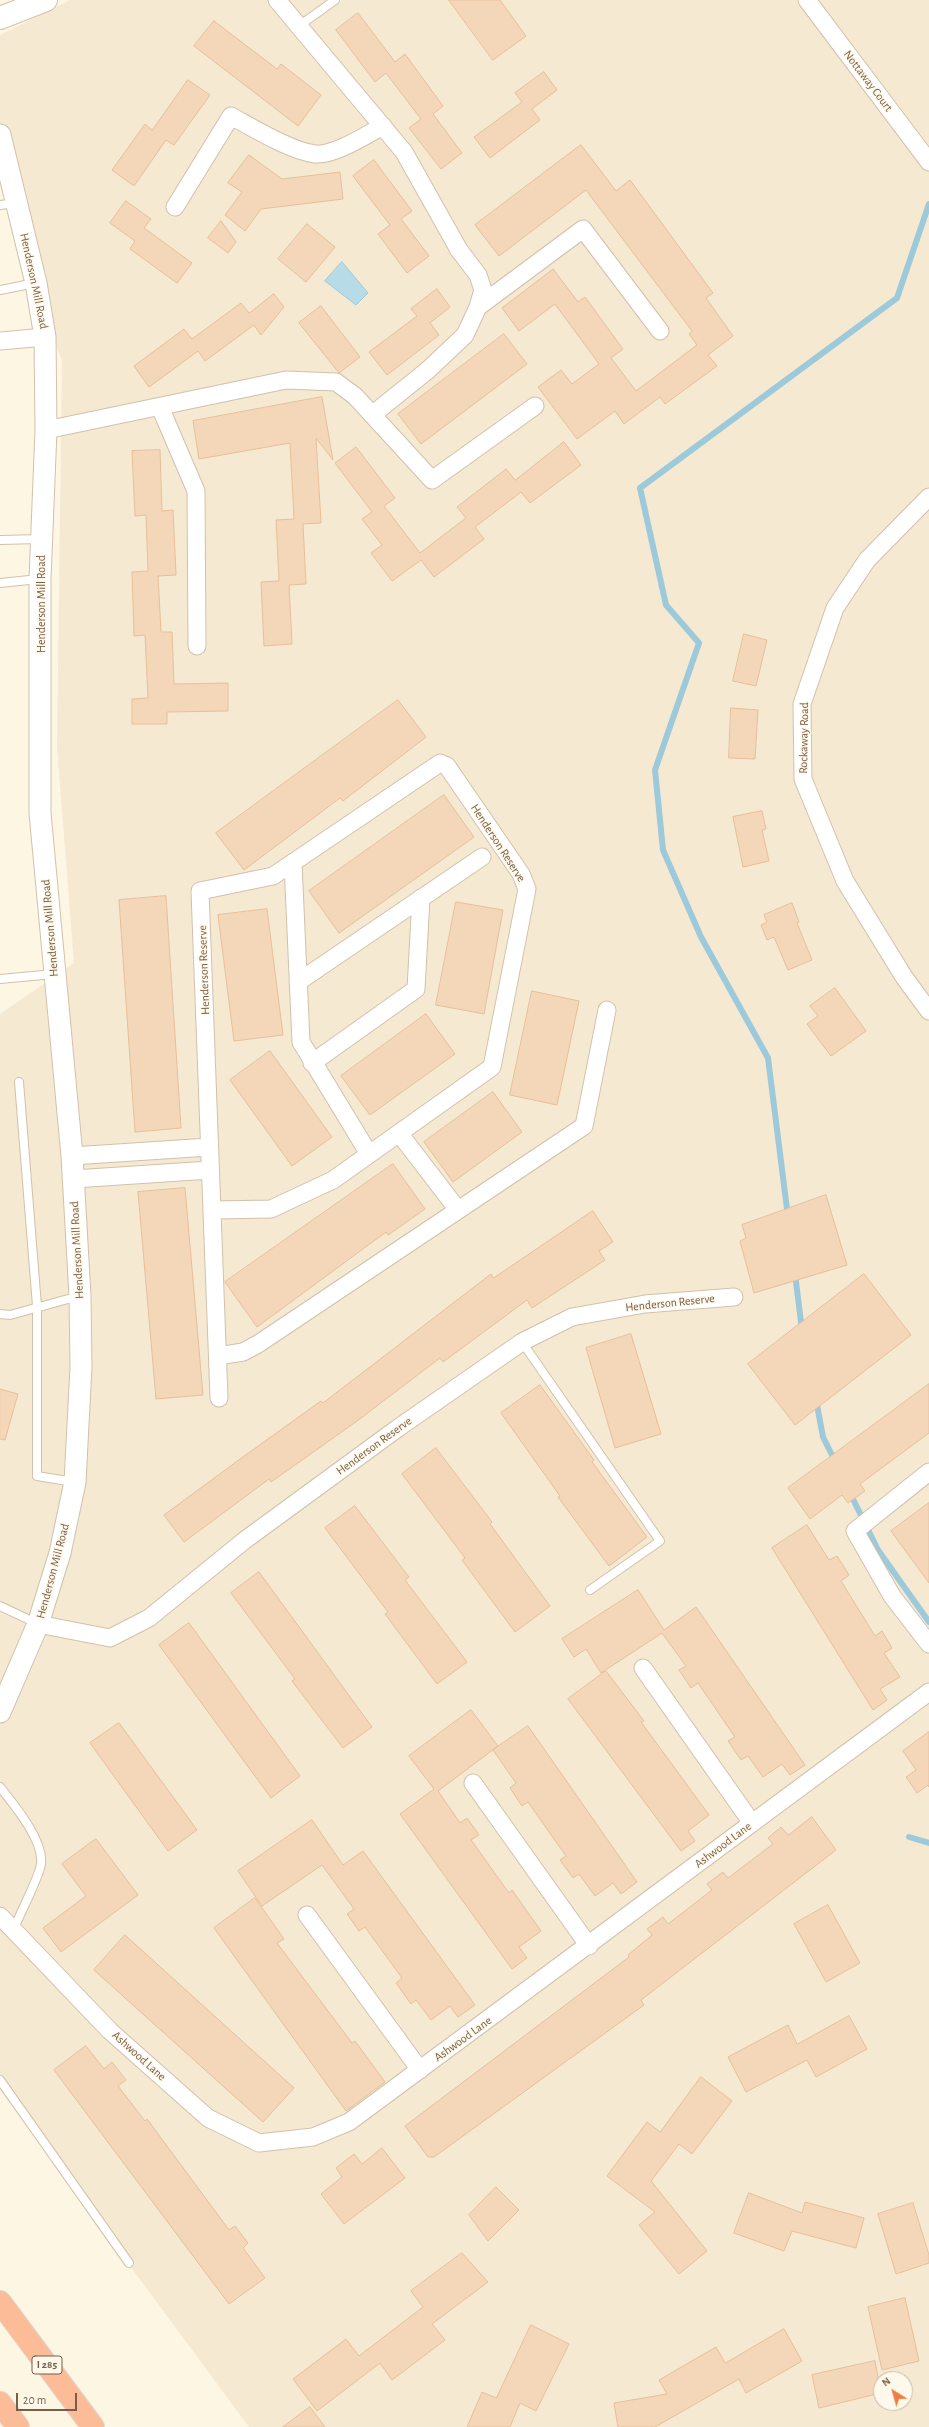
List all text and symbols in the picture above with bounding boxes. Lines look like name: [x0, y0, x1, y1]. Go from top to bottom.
street label: Nottaway Court: [840, 48, 896, 114]
street label: Henderson Mill Road: [17, 232, 51, 330]
street label: Henderson Mill Road: [34, 555, 48, 653]
street label: Rockaway Road: [796, 702, 812, 774]
street label: Henderson Reserve: [467, 801, 529, 885]
street label: Henderson Mill Road: [39, 879, 61, 977]
street label: Henderson Reserve: [195, 925, 213, 1015]
street label: Henderson Mill Road: [67, 1201, 87, 1299]
street label: Henderson Reserve: [625, 1291, 715, 1315]
street label: Henderson Reserve: [333, 1414, 415, 1478]
street label: Henderson Mill Road: [33, 1522, 73, 1620]
street label: Ashwood Lane: [692, 1819, 754, 1871]
street label: Ashwood Lane: [431, 2013, 495, 2065]
street label: Ashwood Lane: [109, 2028, 169, 2084]
road number: I 285: [32, 2356, 62, 2374]
north arrow: [873, 2371, 913, 2411]
text: N: [880, 2375, 892, 2389]
scale bar: [18, 2385, 79, 2411]
text: 20 m: [23, 2394, 46, 2406]

